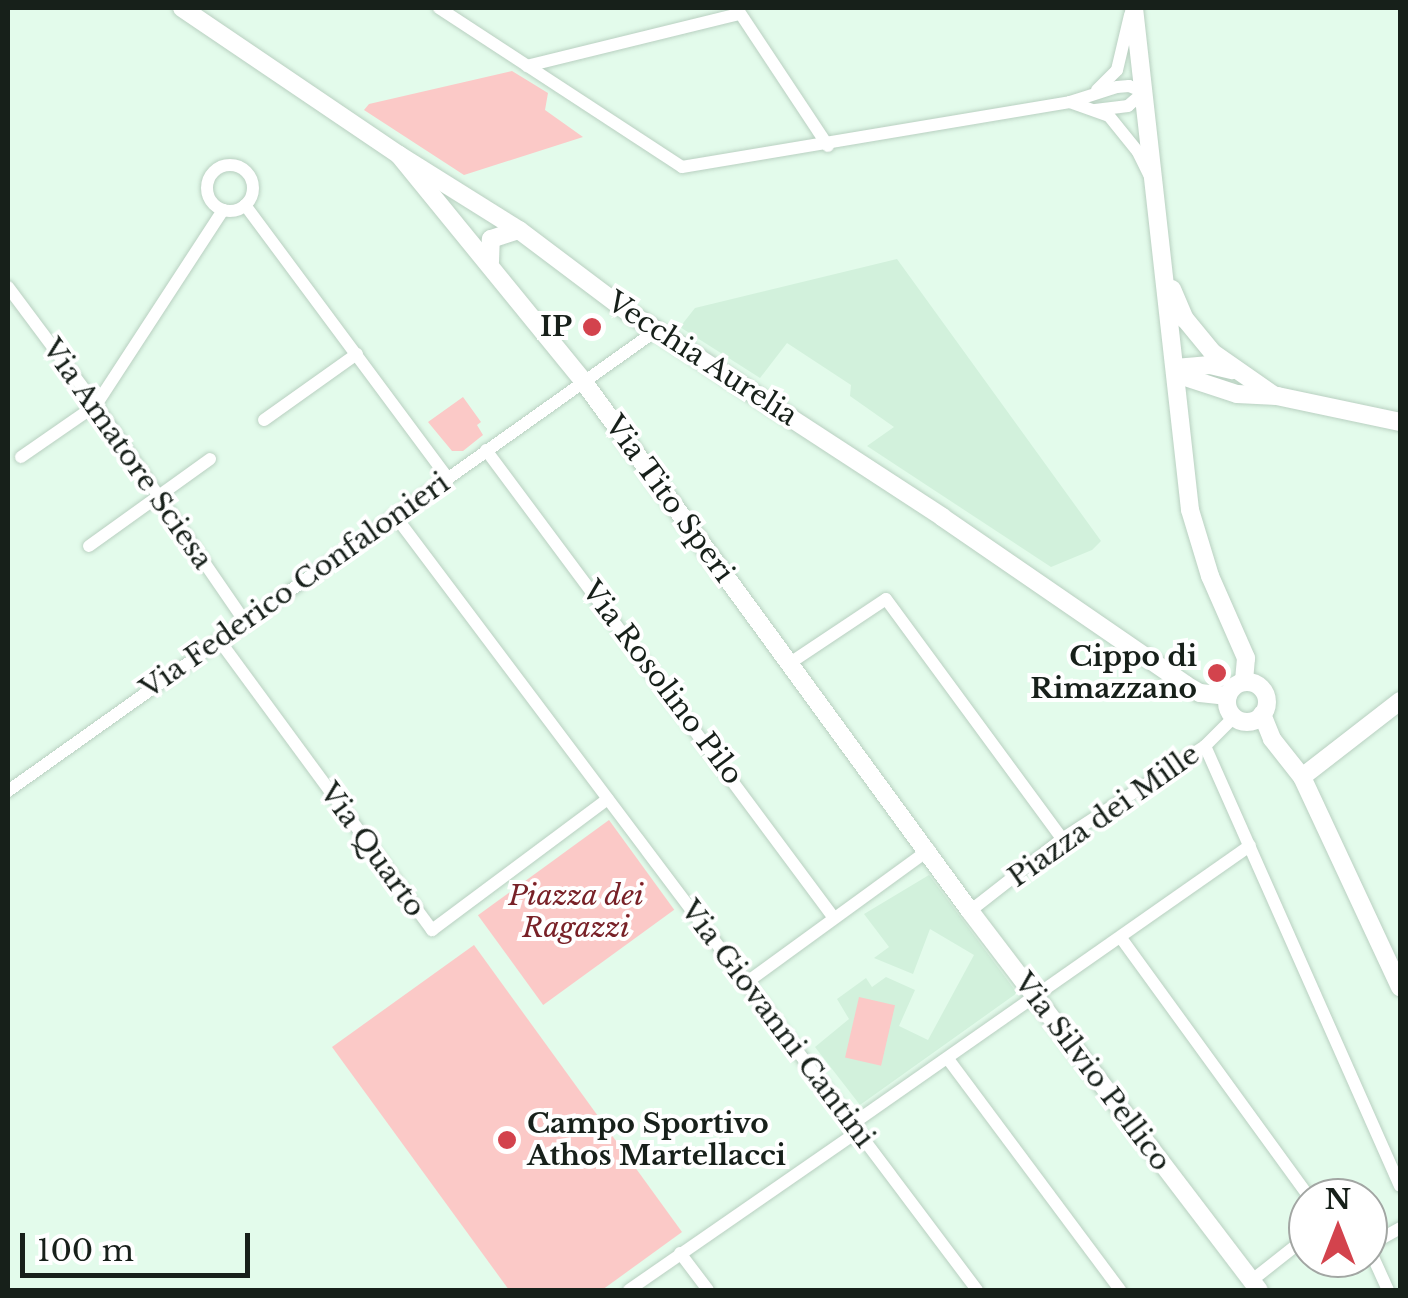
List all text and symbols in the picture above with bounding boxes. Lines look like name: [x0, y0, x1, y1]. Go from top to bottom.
street label: Vecchia Aurelia: [600, 285, 804, 433]
place label: IP: [540, 310, 572, 344]
marker: IP: [581, 316, 603, 338]
street label: Via Amatore Sciesa: [34, 332, 220, 576]
street label: Via Tito Speri: [597, 409, 741, 589]
street label: Via Federico Confalonieri: [134, 466, 456, 706]
street label: Via Rosolino Pilo: [574, 574, 750, 792]
place label: Cippo di Rimazzano: [1030, 640, 1197, 706]
marker: Cippo di Rimazzano: [1206, 662, 1228, 684]
street label: Piazza dei Mille: [1002, 737, 1206, 895]
street label: Via Quarto: [312, 776, 432, 924]
park label: Piazza dei Ragazzi: [508, 879, 644, 945]
street label: Via Giovanni Cantini: [673, 894, 881, 1154]
street label: Via Silvio Pellico: [1006, 966, 1178, 1178]
place label: Campo Sportivo Athos Martellacci: [527, 1107, 786, 1173]
marker: Campo Sportivo Athos Martellacci: [496, 1129, 518, 1151]
north arrow: [1288, 1178, 1388, 1278]
text: N: [1325, 1182, 1351, 1217]
scale bar: [25, 1213, 255, 1275]
text: 100 m: [37, 1232, 134, 1269]

